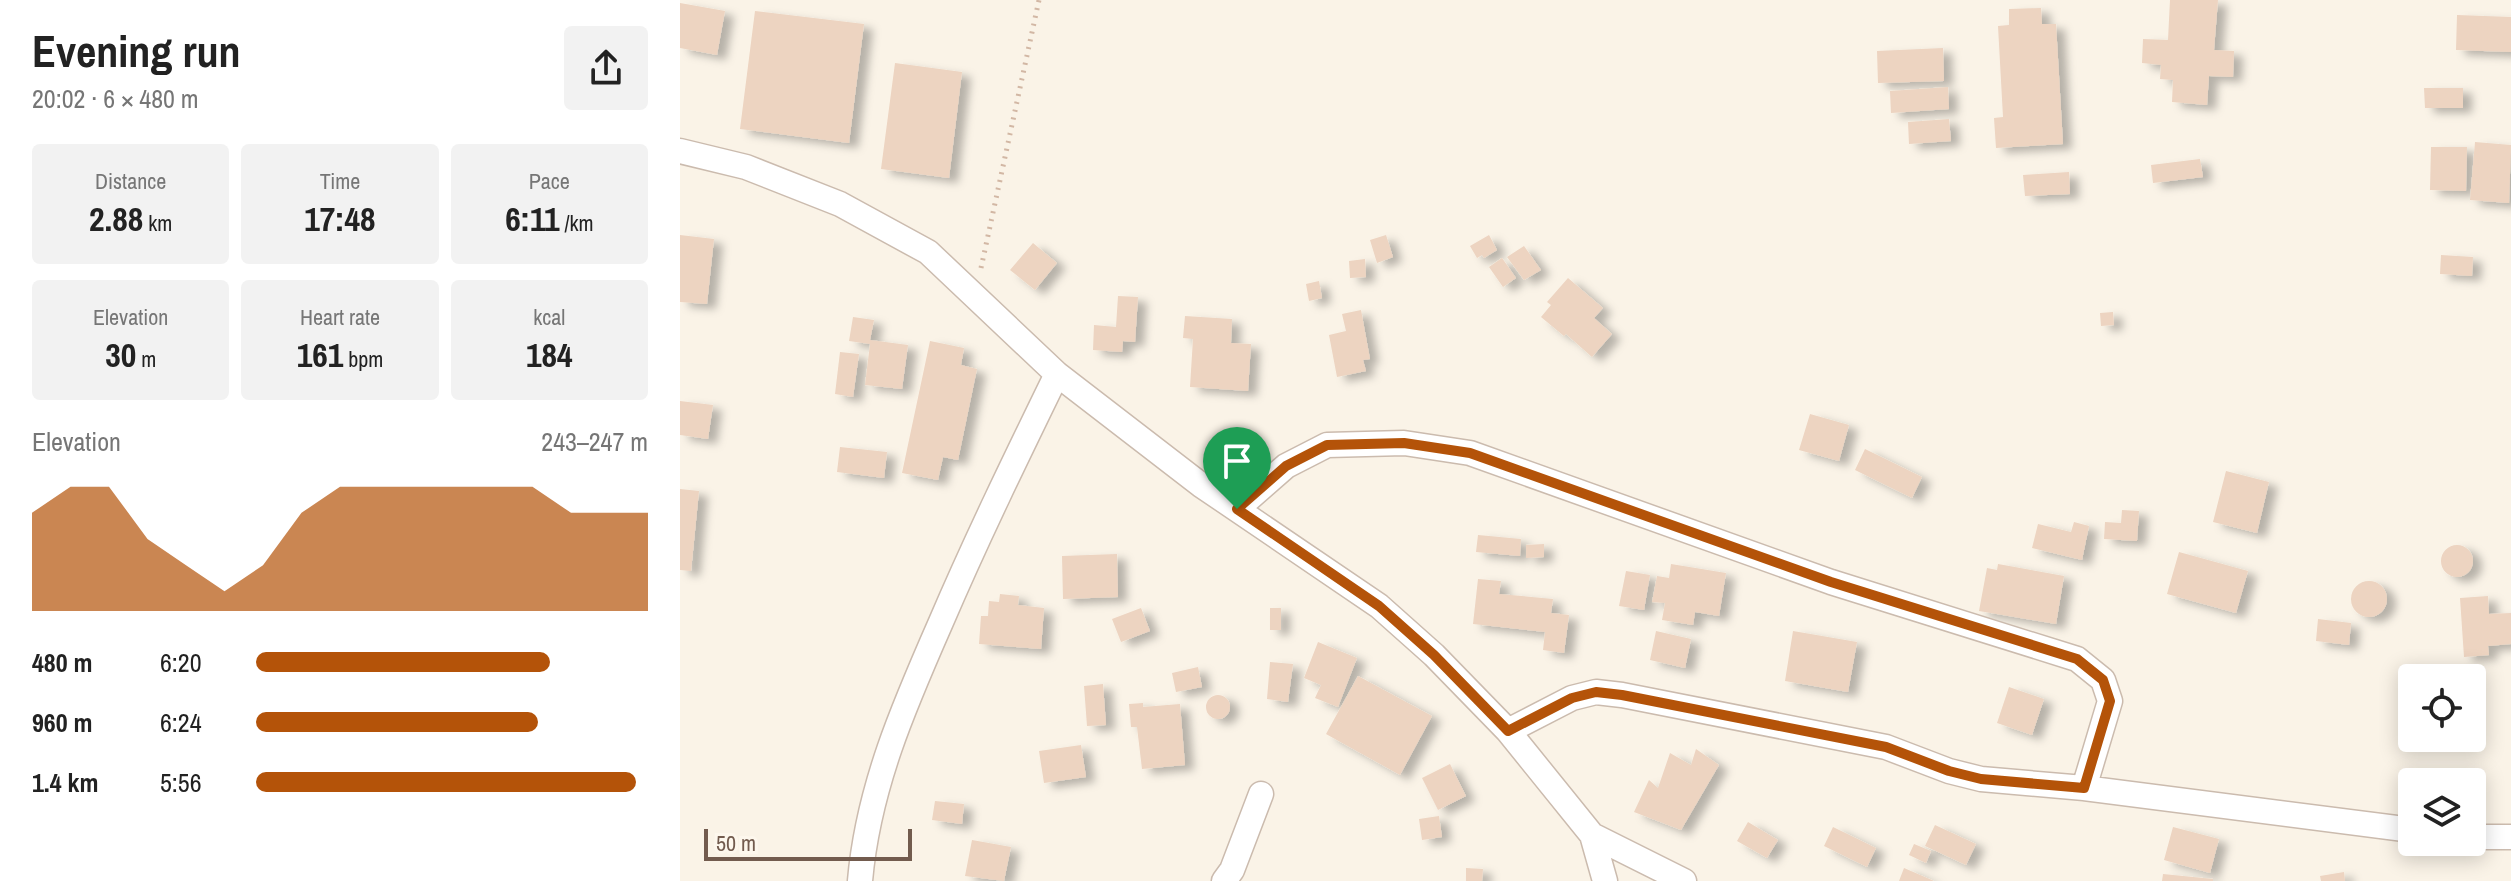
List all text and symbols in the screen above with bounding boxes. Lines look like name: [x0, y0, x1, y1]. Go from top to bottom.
text: Evening run: [32, 21, 241, 81]
button: share: [564, 26, 648, 110]
text: 20:02 · 6 × 480 m: [32, 81, 199, 116]
text: Distance: [95, 166, 166, 196]
text: Time: [320, 166, 360, 196]
text: Pace: [529, 166, 570, 196]
text: 2.88: [89, 196, 143, 242]
text: 17:48: [304, 196, 376, 242]
text: 6:11: [505, 196, 559, 242]
text: km: [143, 208, 172, 238]
text: /km: [559, 208, 593, 238]
text: Elevation: [93, 302, 168, 332]
text: Heart rate: [300, 302, 380, 332]
text: kcal: [533, 302, 565, 332]
text: 30: [105, 332, 136, 378]
text: 161: [297, 332, 343, 378]
text: 184: [526, 332, 573, 378]
text: m: [136, 344, 156, 374]
text: bpm: [343, 344, 383, 374]
text: Elevation: [32, 424, 121, 459]
text: 243–247 m: [541, 424, 648, 459]
pin: [1203, 427, 1271, 509]
icon: arrive: [1215, 439, 1259, 483]
text: 480 m: [32, 645, 92, 680]
text: 6:20: [160, 645, 202, 680]
map controls: [2398, 664, 2486, 856]
button: locate: [2398, 664, 2486, 752]
text: 960 m: [32, 705, 92, 740]
text: 6:24: [160, 705, 202, 740]
text: 1.4 km: [32, 765, 98, 800]
text: 5:56: [160, 765, 202, 800]
button: layers: [2398, 768, 2486, 856]
scale bar: [704, 825, 912, 861]
text: 50 m: [716, 828, 756, 858]

